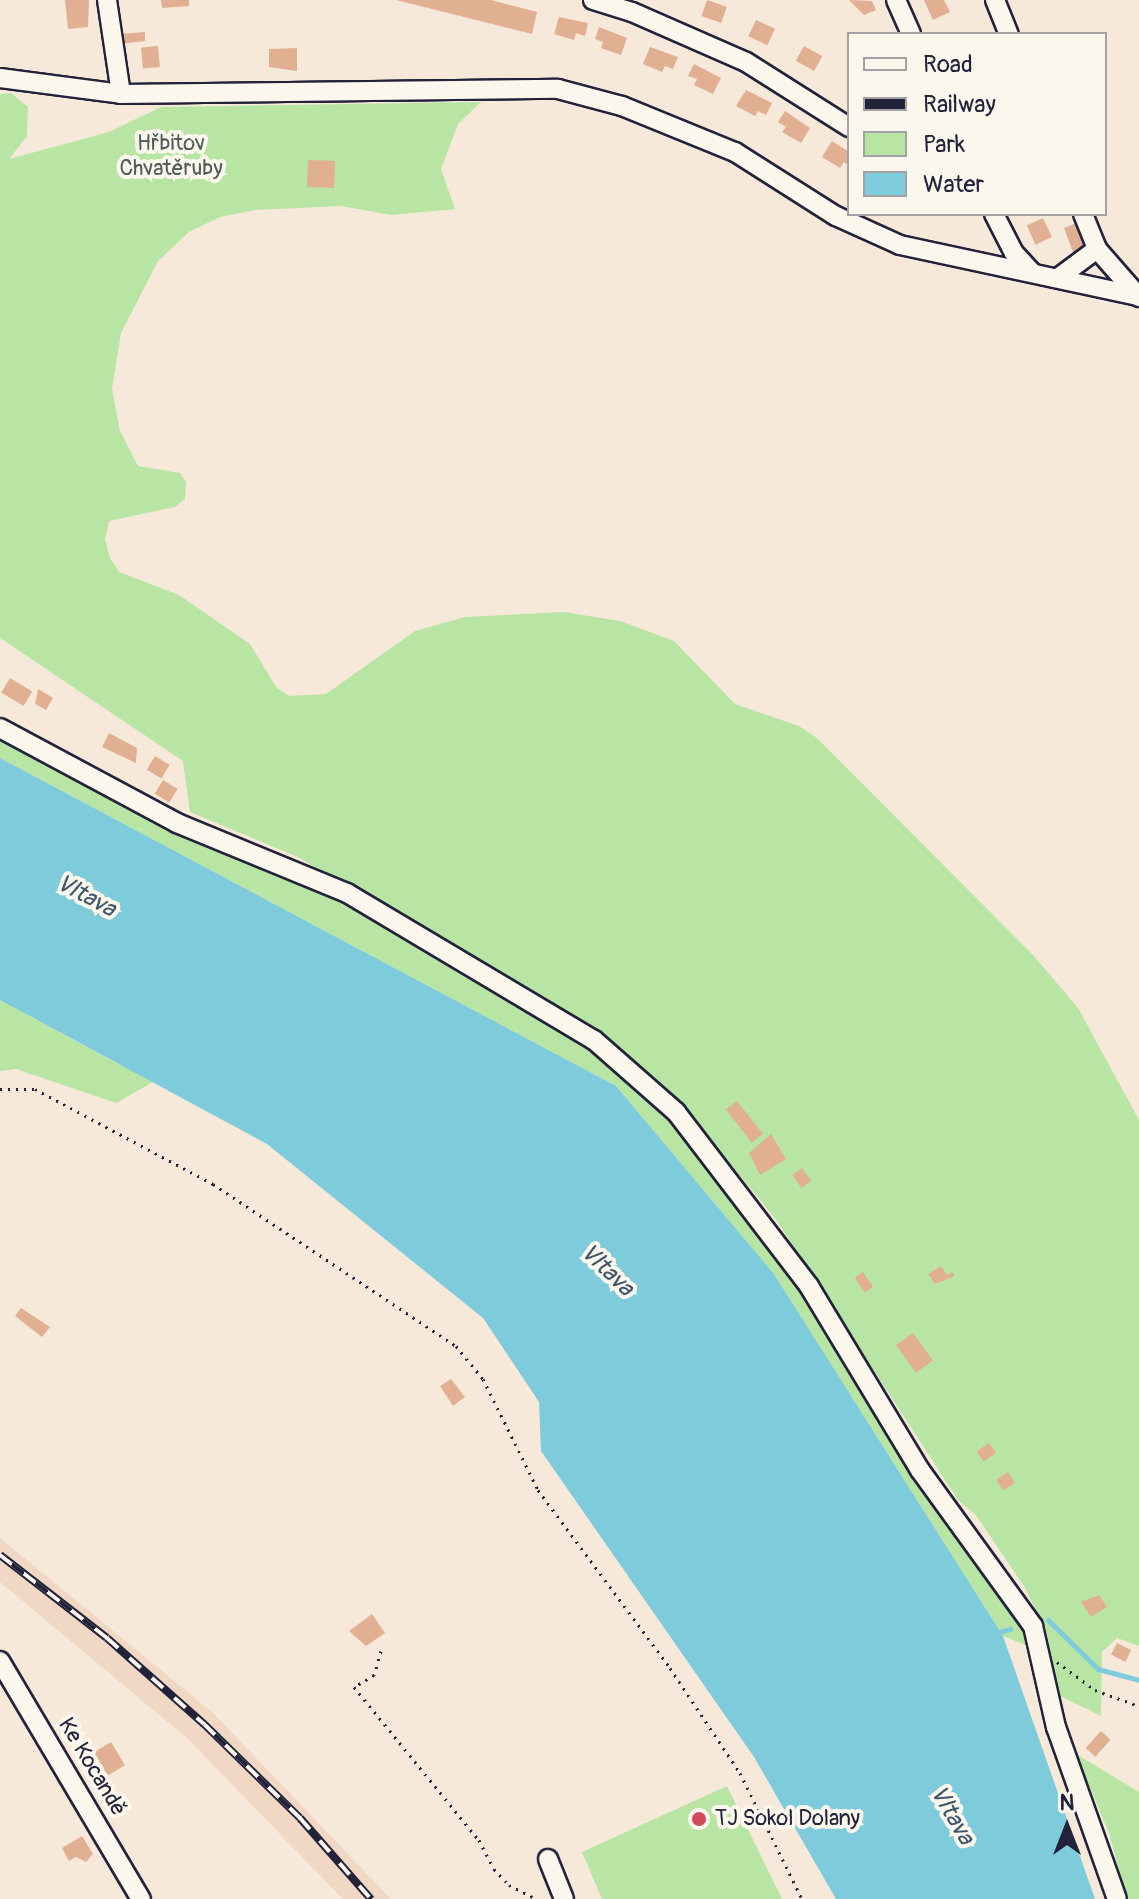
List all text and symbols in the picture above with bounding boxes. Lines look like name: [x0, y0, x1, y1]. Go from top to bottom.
legend: [847, 32, 1107, 216]
text: Road: [923, 50, 973, 79]
text: Railway: [923, 90, 996, 119]
park label: Hřbitov Chvatěruby: [119, 130, 223, 182]
text: Park: [923, 130, 965, 159]
text: Water: [923, 170, 984, 199]
water label: Vltava: [51, 869, 121, 923]
water label: Vltava: [574, 1238, 640, 1302]
street label: Ke Kocandě: [52, 1713, 132, 1821]
water label: Vltava: [924, 1781, 980, 1849]
north arrow: [1027, 1787, 1107, 1867]
text: N: [1060, 1789, 1074, 1817]
place label: TJ Sokol Dolany: [715, 1806, 860, 1832]
marker: TJ Sokol Dolany: [690, 1810, 708, 1828]

